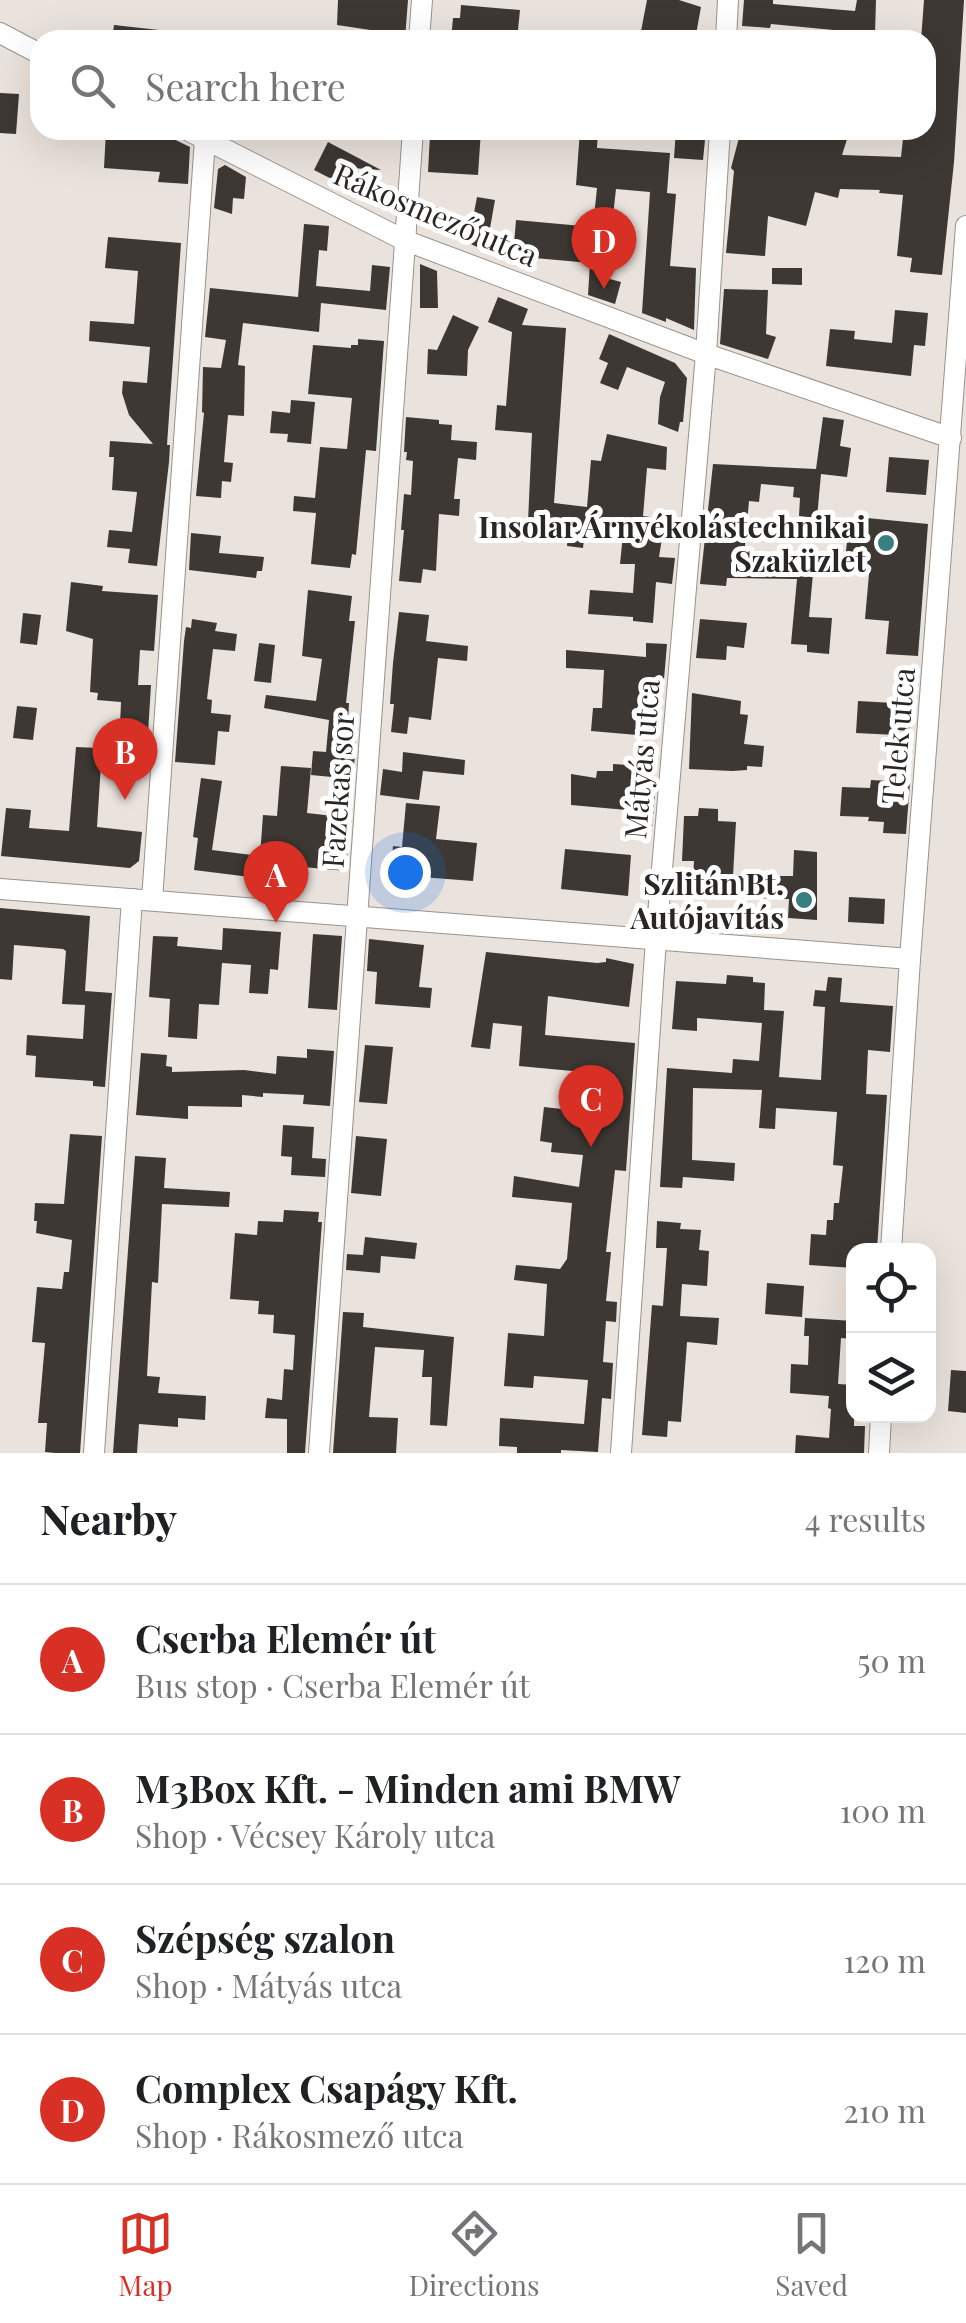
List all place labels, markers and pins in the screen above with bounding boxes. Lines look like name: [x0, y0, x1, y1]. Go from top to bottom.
pin: D: [572, 206, 636, 289]
place label: Insolar Árnyékolástechnikai Szaküzlet: [478, 506, 866, 580]
marker: Insolar Árnyékolástechnikai Szaküzlet: [875, 532, 897, 554]
pin: B: [92, 718, 158, 800]
pin: A: [244, 840, 308, 923]
place label: Szlitán Bt. Autójavítás: [630, 863, 784, 937]
marker: Szlitán Bt. Autójavítás: [793, 889, 815, 911]
pin: C: [558, 1064, 624, 1147]

